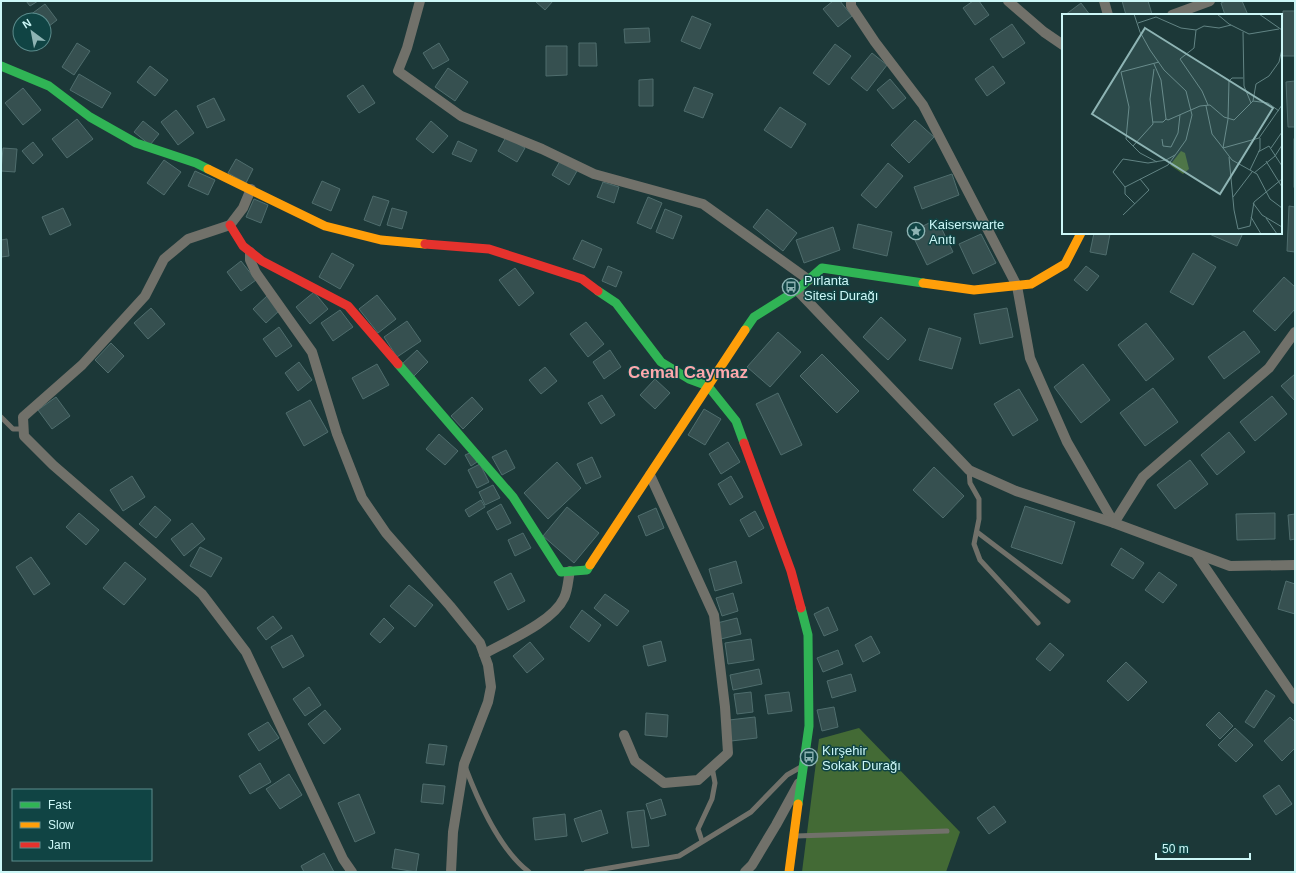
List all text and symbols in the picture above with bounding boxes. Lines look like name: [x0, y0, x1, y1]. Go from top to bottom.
north arrow: [12, 12, 52, 52]
inset map: [1062, 14, 1282, 234]
text: N: [20, 16, 33, 31]
place label: Kaiserswarte Anıtı: [929, 217, 1004, 247]
place icon: Kaiserswarte Anıtı: [906, 221, 926, 241]
place label: Pırlanta Sitesi Durağı: [804, 273, 878, 303]
bus stop icon: Pırlanta Sitesi Durağı: [781, 277, 801, 297]
district label: Cemal Caymaz: [628, 363, 748, 382]
place label: Kırşehir Sokak Durağı: [822, 743, 901, 773]
bus stop icon: Kırşehir Sokak Durağı: [799, 747, 819, 767]
legend: [12, 789, 152, 861]
text: Fast: [48, 798, 72, 812]
text: Slow: [48, 818, 74, 832]
scale bar: [1156, 835, 1250, 861]
text: Jam: [48, 838, 71, 852]
text: 50 m: [1162, 842, 1189, 856]

